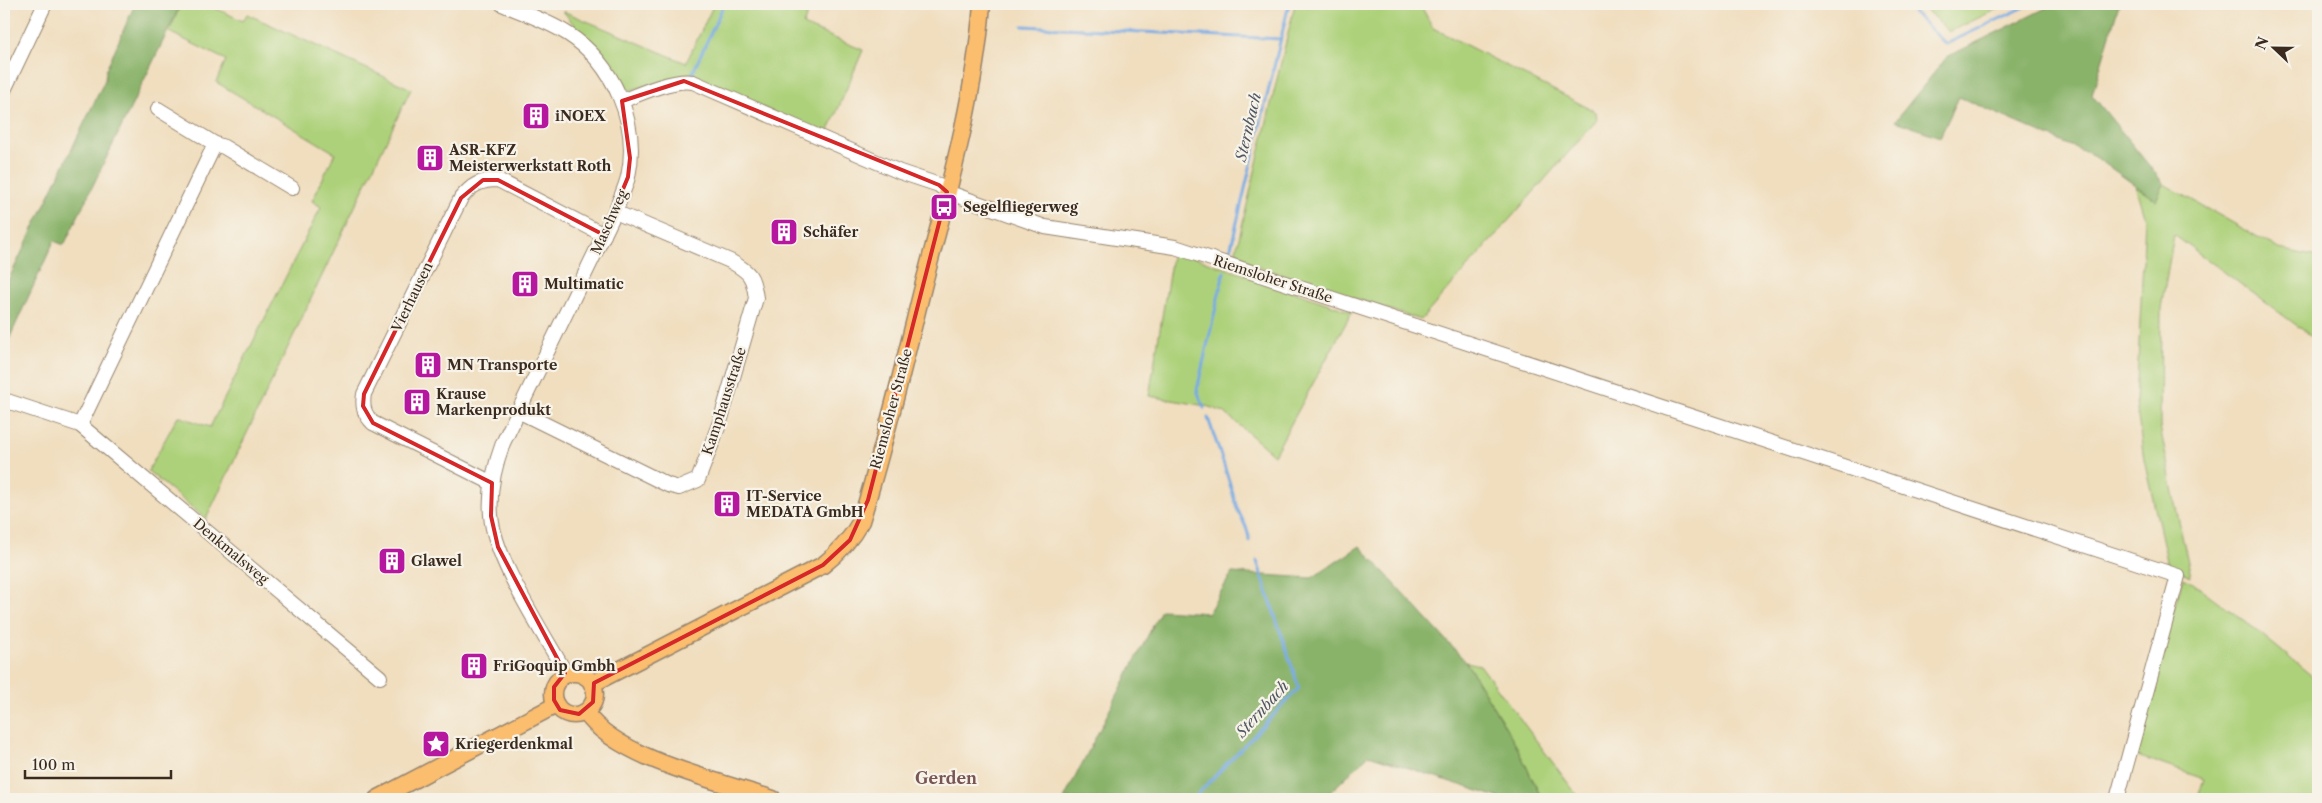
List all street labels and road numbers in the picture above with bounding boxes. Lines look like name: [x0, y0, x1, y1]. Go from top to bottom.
street label: Maschweg: [587, 186, 632, 257]
street label: Riemsloher Straße: [1211, 251, 1335, 307]
street label: Vierhausen: [387, 259, 437, 336]
street label: Kamphausstraße: [698, 345, 750, 457]
street label: Riemsloher Straße: [866, 346, 916, 471]
street label: Denkmalsweg: [190, 514, 273, 588]

